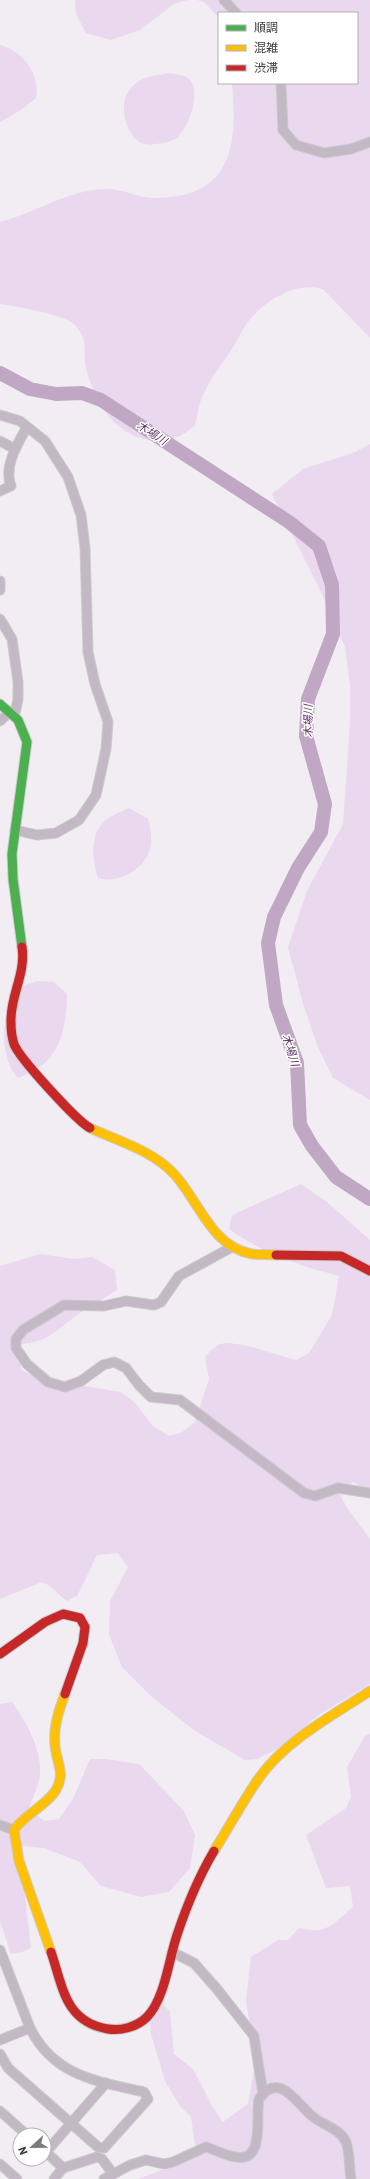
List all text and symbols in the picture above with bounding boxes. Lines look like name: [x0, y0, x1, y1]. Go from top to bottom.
legend: [218, 12, 358, 84]
text: 順調: [254, 20, 278, 35]
text: 混雑: [254, 40, 278, 55]
text: 渋滞: [254, 60, 278, 75]
water label: 木場川: [134, 418, 170, 448]
water label: 木場川: [301, 704, 315, 738]
water label: 木場川: [279, 1032, 303, 1069]
north arrow: [12, 2127, 52, 2167]
text: N: [15, 2144, 31, 2157]

